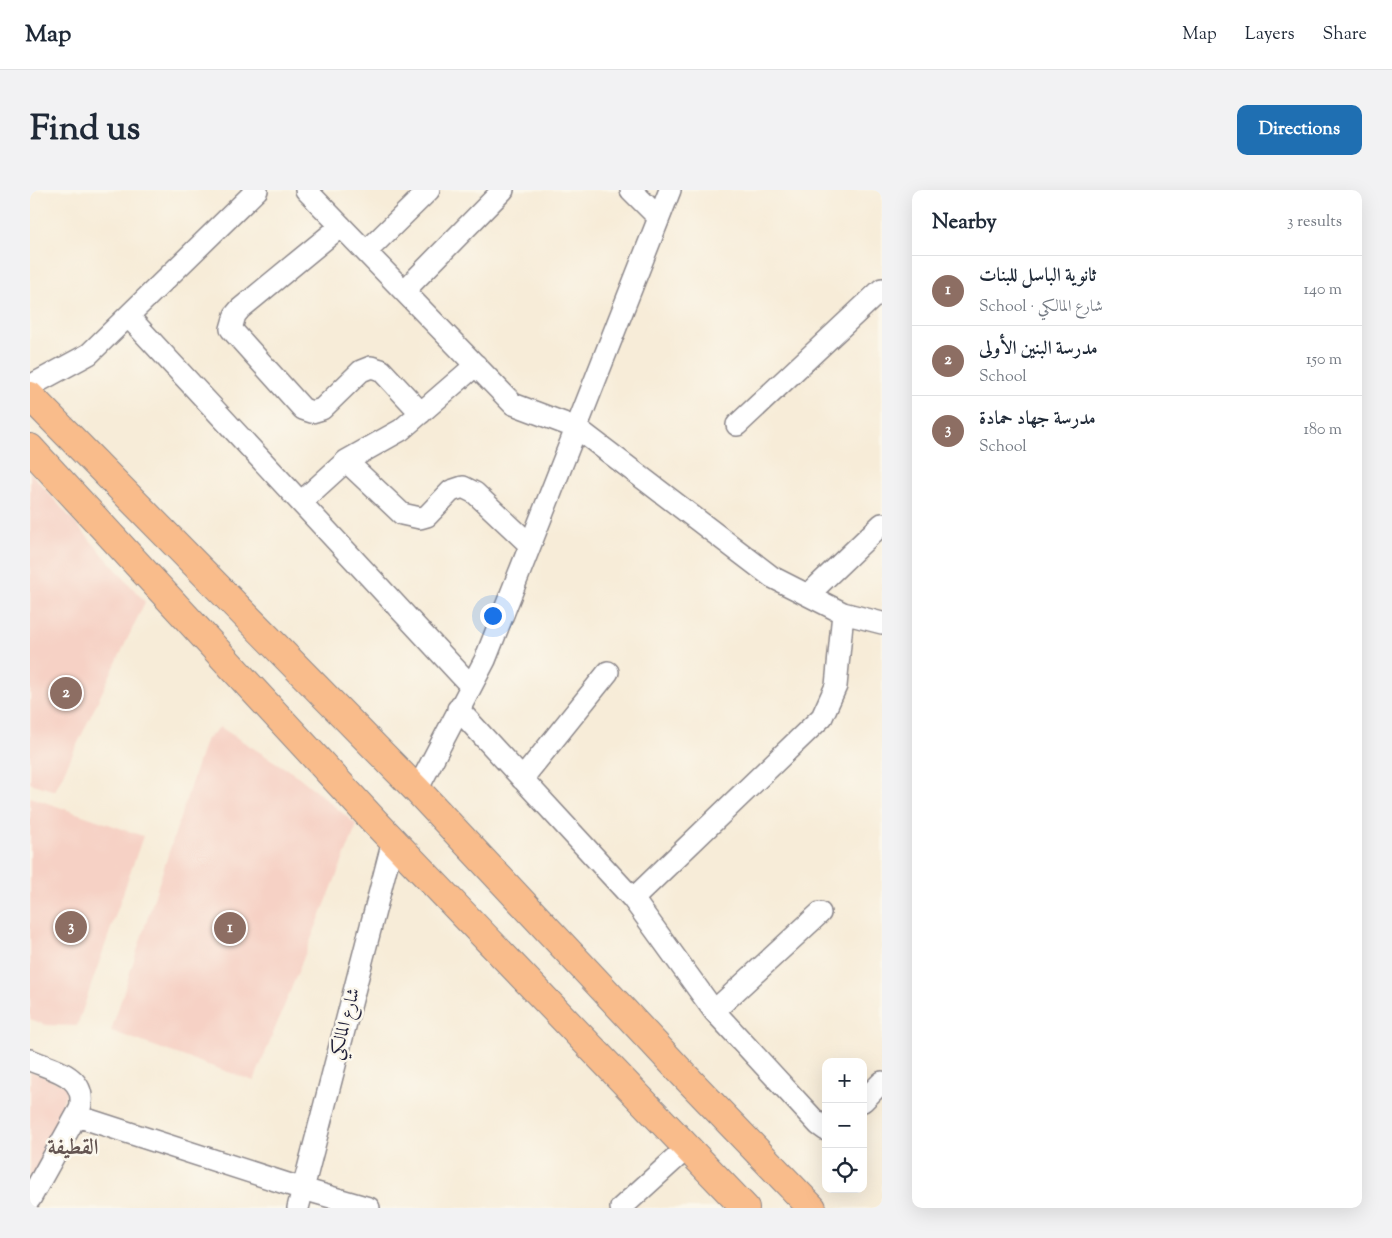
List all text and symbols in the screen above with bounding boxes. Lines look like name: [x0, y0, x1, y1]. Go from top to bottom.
text: Map: [25, 18, 71, 52]
text: Map: [1182, 22, 1217, 48]
text: Layers: [1245, 22, 1295, 48]
text: Share: [1323, 22, 1367, 48]
text: Find us: [30, 105, 140, 156]
button: Directions: [1237, 105, 1362, 155]
text: Nearby: [932, 208, 997, 238]
text: 3 results: [1287, 211, 1342, 234]
text: ثانوية الباسل للبنات: [979, 263, 1096, 290]
text: 1: [945, 279, 951, 302]
text: 140 m: [1304, 279, 1342, 302]
text: School · شارع المالكي: [979, 296, 1103, 319]
text: مدرسة البنين الأولى: [979, 336, 1098, 363]
text: 2: [944, 349, 952, 372]
text: 150 m: [1306, 349, 1342, 372]
text: School: [979, 366, 1027, 389]
text: مدرسة جهاد حمادة: [979, 406, 1096, 433]
text: 3: [945, 419, 951, 442]
text: 180 m: [1303, 419, 1342, 442]
text: School: [979, 436, 1027, 459]
your location: [480, 603, 506, 629]
pin: 2: [50, 674, 82, 712]
pin: 3: [55, 908, 87, 946]
pin: 1: [214, 909, 246, 947]
street label: شارع المالكي: [324, 985, 370, 1063]
map controls: [822, 1058, 867, 1193]
button: +: [822, 1058, 867, 1103]
button: −: [822, 1103, 867, 1148]
district label: القطيفة: [47, 1133, 99, 1165]
button: locate: [822, 1148, 867, 1193]

